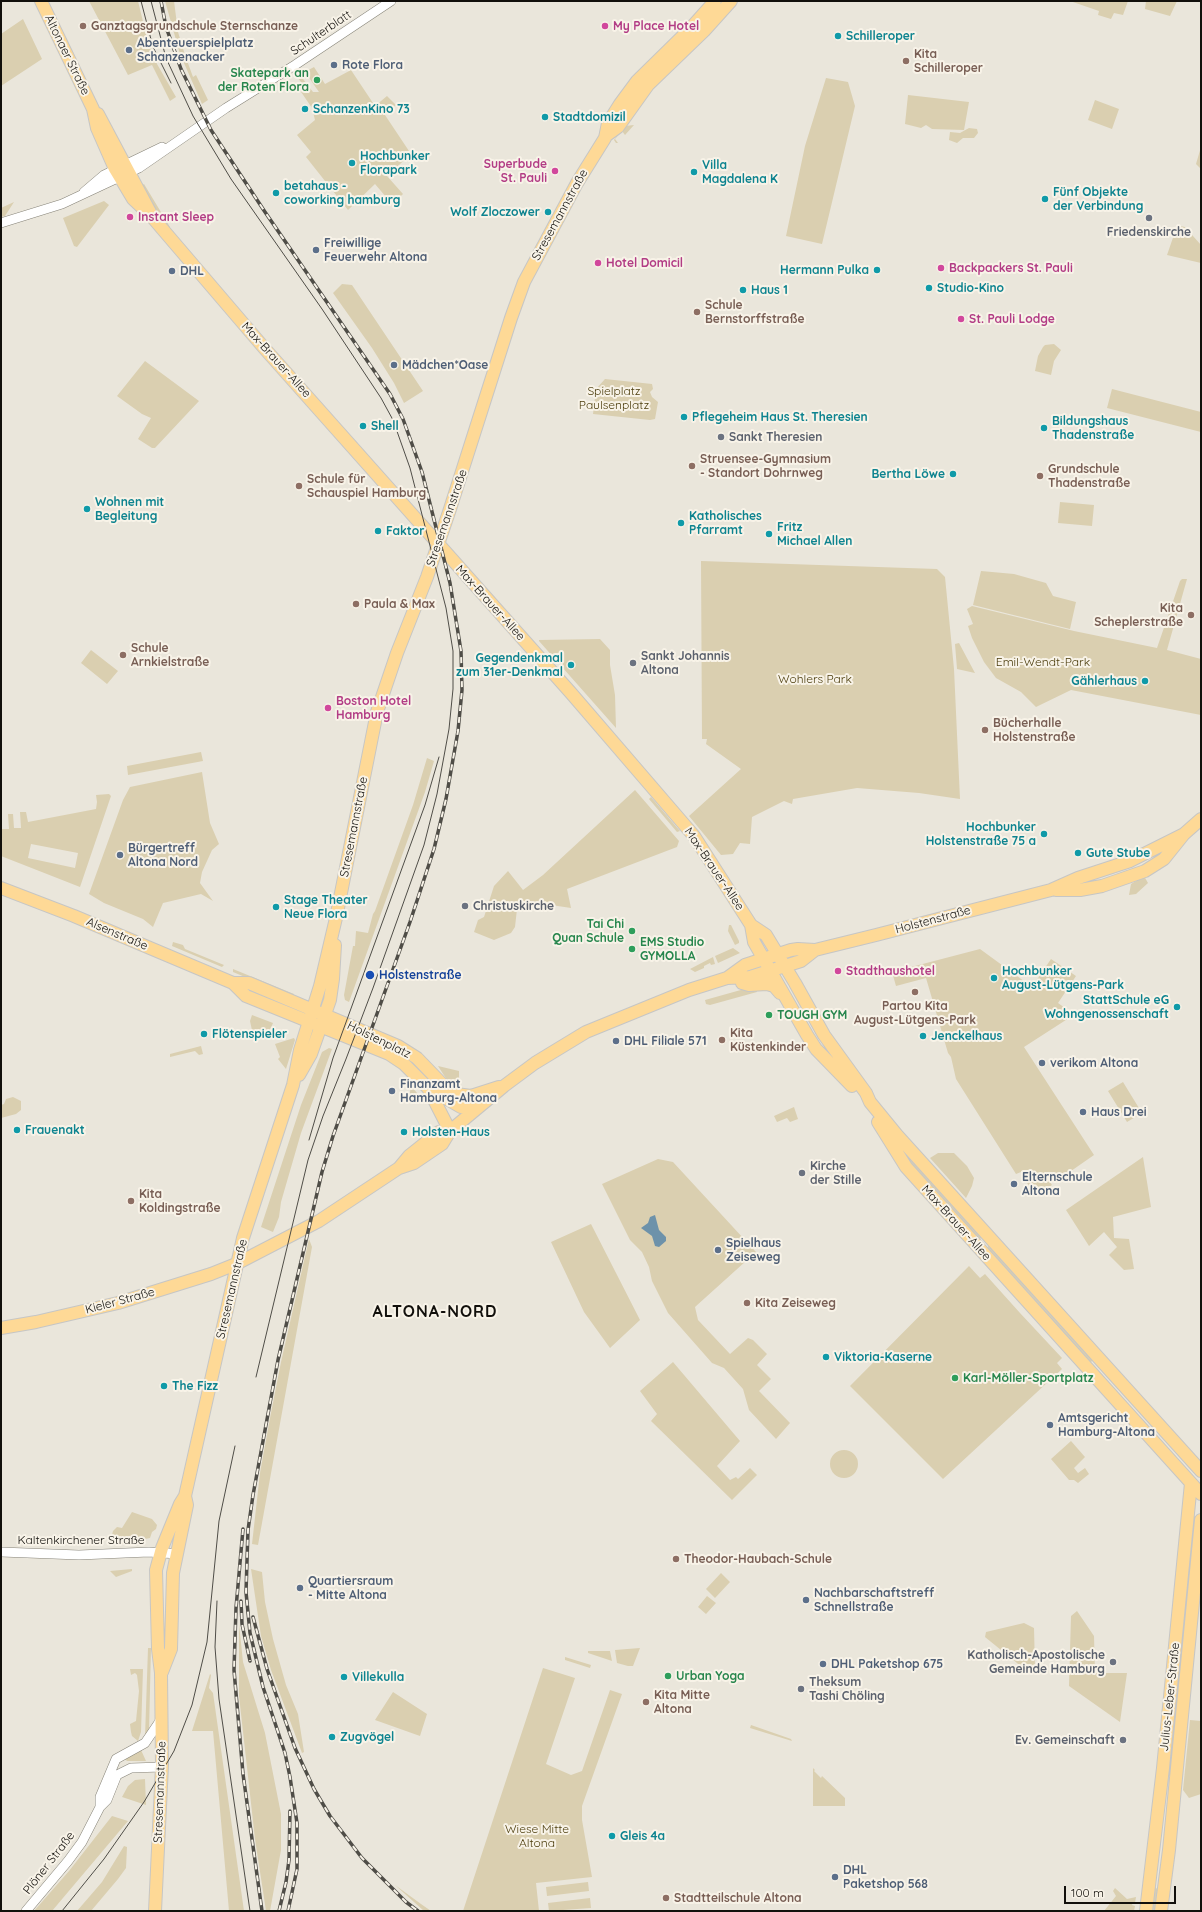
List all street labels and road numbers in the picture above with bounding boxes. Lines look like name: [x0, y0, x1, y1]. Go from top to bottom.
street label: Schulterblatt: [288, 7, 354, 59]
street label: Altonaer Straße: [41, 13, 93, 97]
street label: Stresemannstraße: [529, 167, 591, 263]
street label: Max-Brauer-Allee: [238, 319, 314, 401]
street label: Stresemannstraße: [424, 467, 470, 569]
street label: Max-Brauer-Allee: [452, 562, 528, 644]
street label: Stresemannstraße: [337, 776, 371, 878]
street label: Max-Brauer-Allee: [681, 825, 747, 913]
street label: Holstenstraße: [894, 903, 972, 937]
street label: Alsenstraße: [84, 915, 150, 953]
street label: Holstenplatz: [345, 1018, 413, 1062]
street label: Max-Brauer-Allee: [918, 1182, 994, 1264]
street label: Stresemannstraße: [214, 1238, 250, 1340]
street label: Kieler Straße: [84, 1285, 156, 1317]
street label: Kaltenkirchener Straße: [17, 1533, 145, 1547]
street label: Julius-Leber-Straße: [1157, 1642, 1183, 1752]
street label: Stresemannstraße: [151, 1741, 169, 1843]
street label: Plöner Straße: [20, 1829, 78, 1897]

